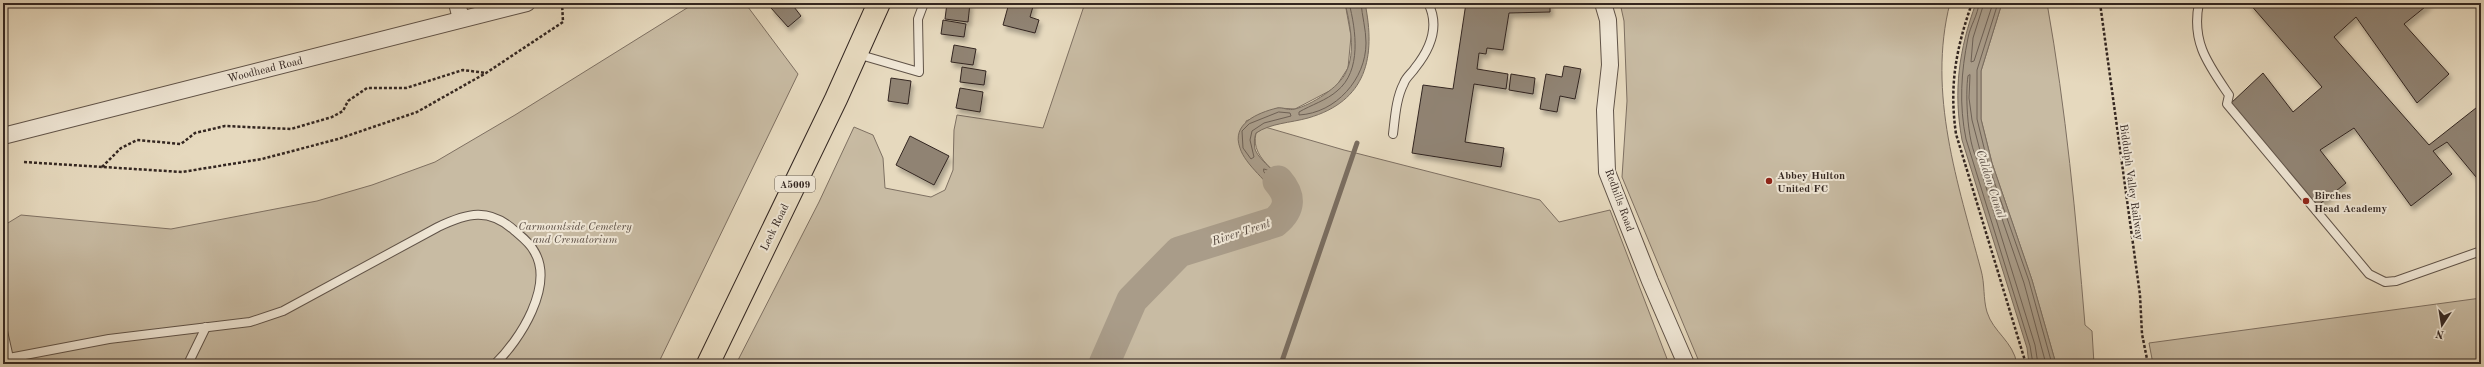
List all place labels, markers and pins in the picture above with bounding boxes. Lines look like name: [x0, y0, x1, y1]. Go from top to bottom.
place label: Abbey Hulton United FC: [1777, 171, 1845, 195]
marker: Abbey Hulton United FC: [1764, 176, 1774, 186]
place label: Birches Head Academy: [2314, 191, 2387, 215]
marker: Birches Head Academy: [2301, 196, 2311, 206]

